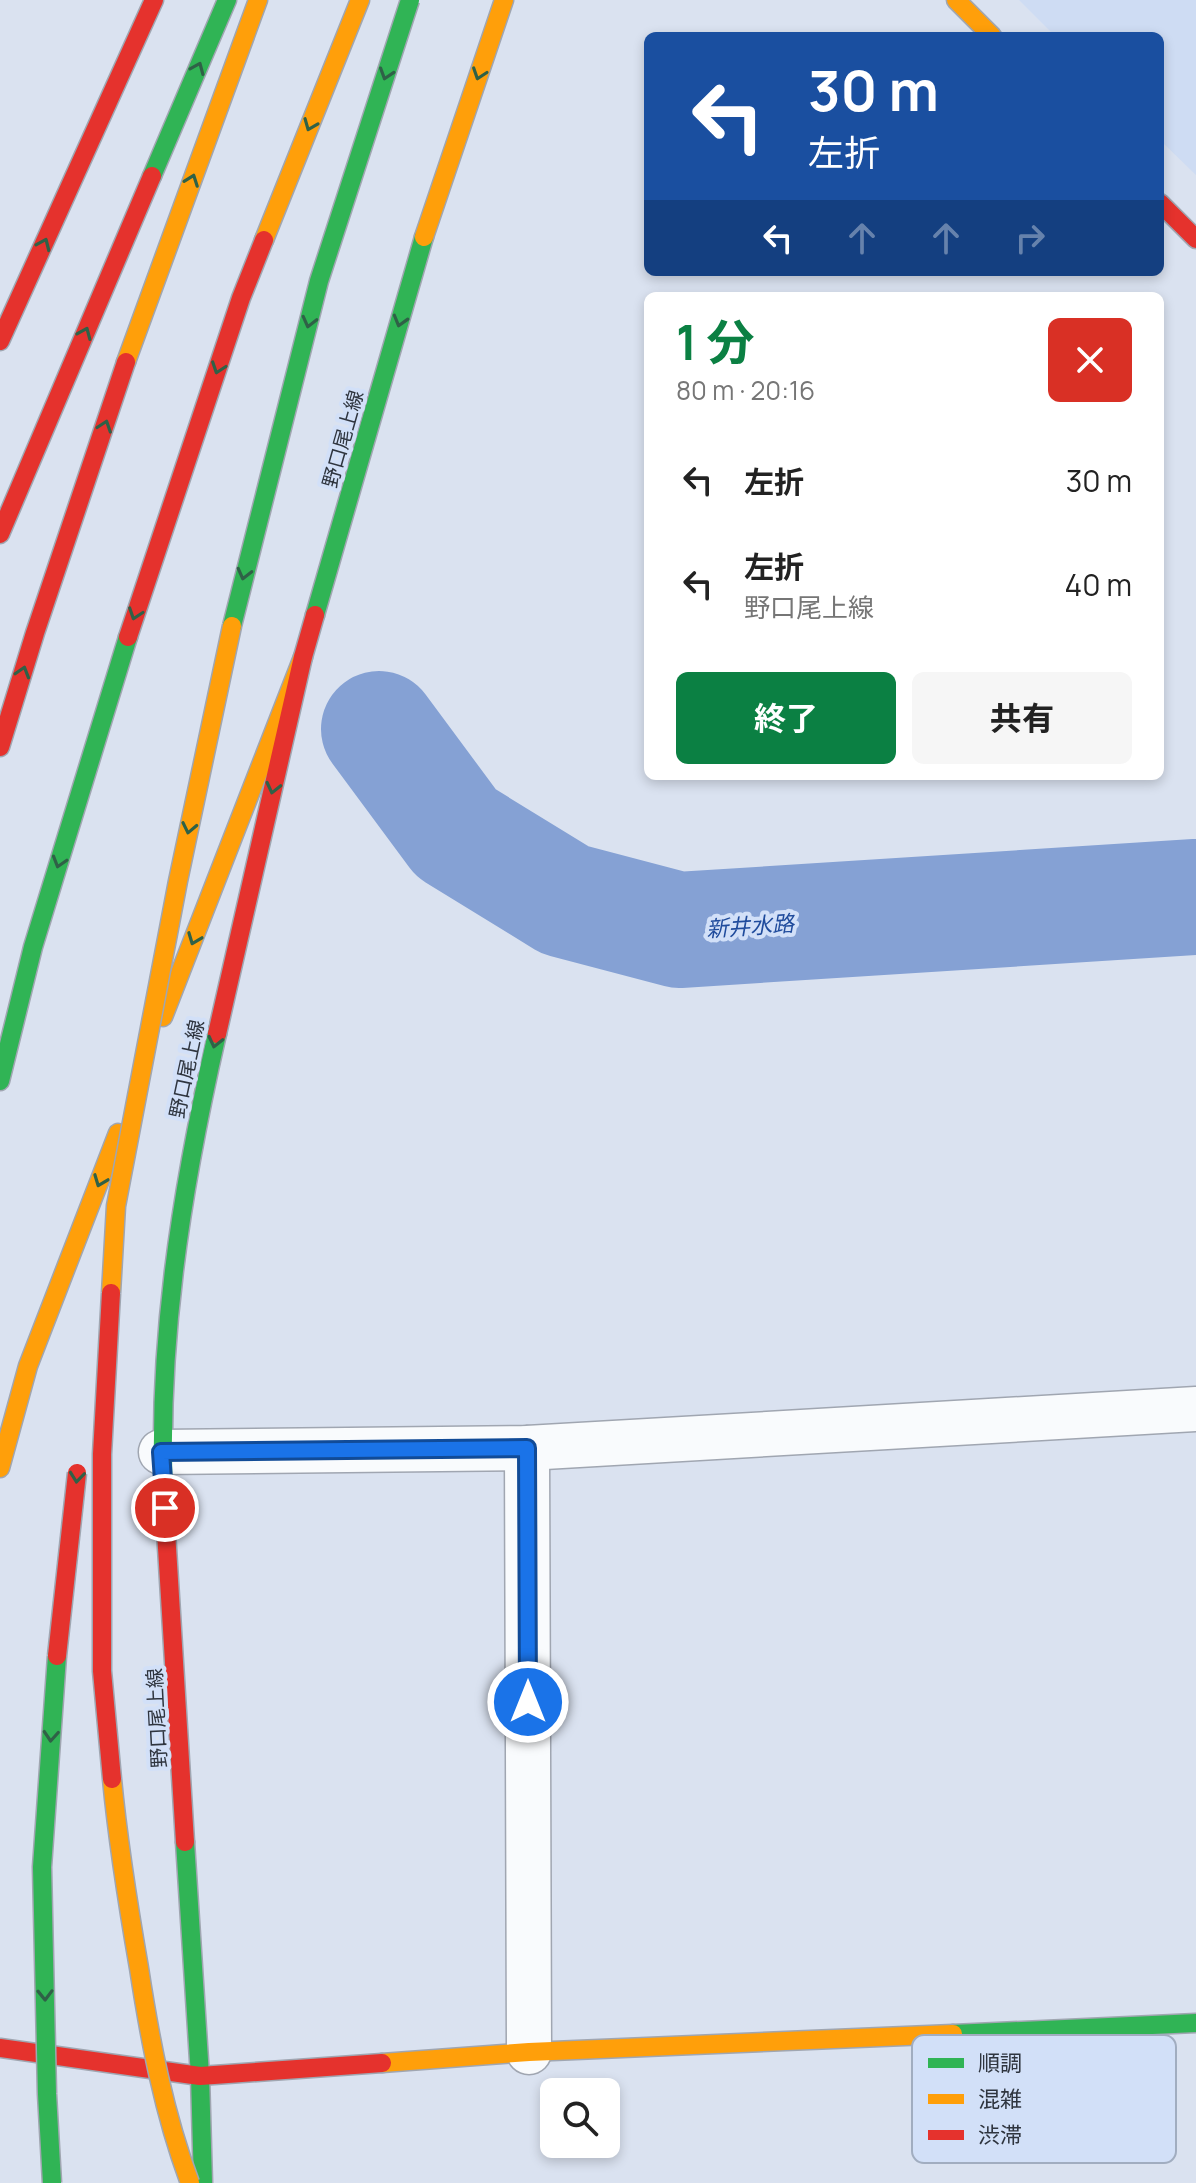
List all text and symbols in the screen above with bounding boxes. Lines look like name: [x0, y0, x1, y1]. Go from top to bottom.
text: 30 m: [808, 51, 939, 128]
one-way arrow: [189, 62, 205, 76]
icon: left: [676, 64, 780, 168]
one-way arrow: [472, 66, 488, 80]
one-way arrow: [380, 67, 396, 81]
one-way arrow: [303, 117, 320, 131]
text: 左折: [808, 128, 880, 177]
one-way arrow: [182, 174, 198, 188]
icon: left: [756, 216, 800, 260]
icon: ahead: [840, 216, 884, 260]
icon: ahead: [924, 216, 968, 260]
icon: right: [1008, 216, 1052, 260]
one-way arrow: [34, 238, 50, 253]
text: 1 分: [676, 309, 755, 374]
one-way arrow: [393, 314, 409, 328]
one-way arrow: [301, 315, 318, 329]
button: close: [1048, 318, 1132, 402]
one-way arrow: [76, 327, 92, 341]
one-way arrow: [211, 360, 227, 374]
text: 80 m · 20:16: [676, 372, 815, 408]
street label: 野口尾上線: [316, 387, 369, 491]
one-way arrow: [95, 419, 111, 433]
icon: left: [676, 458, 720, 502]
text: 30 m: [1066, 460, 1132, 501]
text: 左折: [744, 461, 804, 502]
text: 左折: [744, 546, 804, 587]
icon: left: [676, 562, 720, 606]
text: 40 m: [1065, 564, 1132, 605]
one-way arrow: [236, 567, 253, 580]
text: 野口尾上線: [744, 589, 874, 625]
one-way arrow: [129, 606, 145, 620]
one-way arrow: [14, 666, 30, 680]
button: 終了: [676, 672, 896, 764]
button: 共有: [912, 672, 1132, 764]
one-way arrow: [265, 781, 282, 795]
one-way arrow: [181, 821, 198, 835]
one-way arrow: [52, 855, 68, 869]
water label: 新井水路: [705, 908, 797, 944]
one-way arrow: [187, 931, 204, 945]
street label: 野口尾上線: [163, 1017, 210, 1121]
one-way arrow: [207, 1034, 224, 1048]
one-way arrow: [93, 1173, 110, 1187]
one-way arrow: [68, 1471, 85, 1484]
pin: [131, 1474, 199, 1542]
icon: arrive: [143, 1486, 187, 1530]
position arrow: [486, 1660, 570, 1744]
street label: 野口尾上線: [140, 1667, 173, 1769]
one-way arrow: [43, 1730, 60, 1743]
one-way arrow: [36, 1989, 53, 2002]
legend: [912, 2035, 1176, 2163]
text: 順調: [978, 2048, 1022, 2078]
map controls: [540, 2078, 620, 2158]
button: search: [540, 2078, 620, 2158]
text: 混雑: [978, 2084, 1022, 2114]
text: 渋滞: [978, 2120, 1022, 2150]

